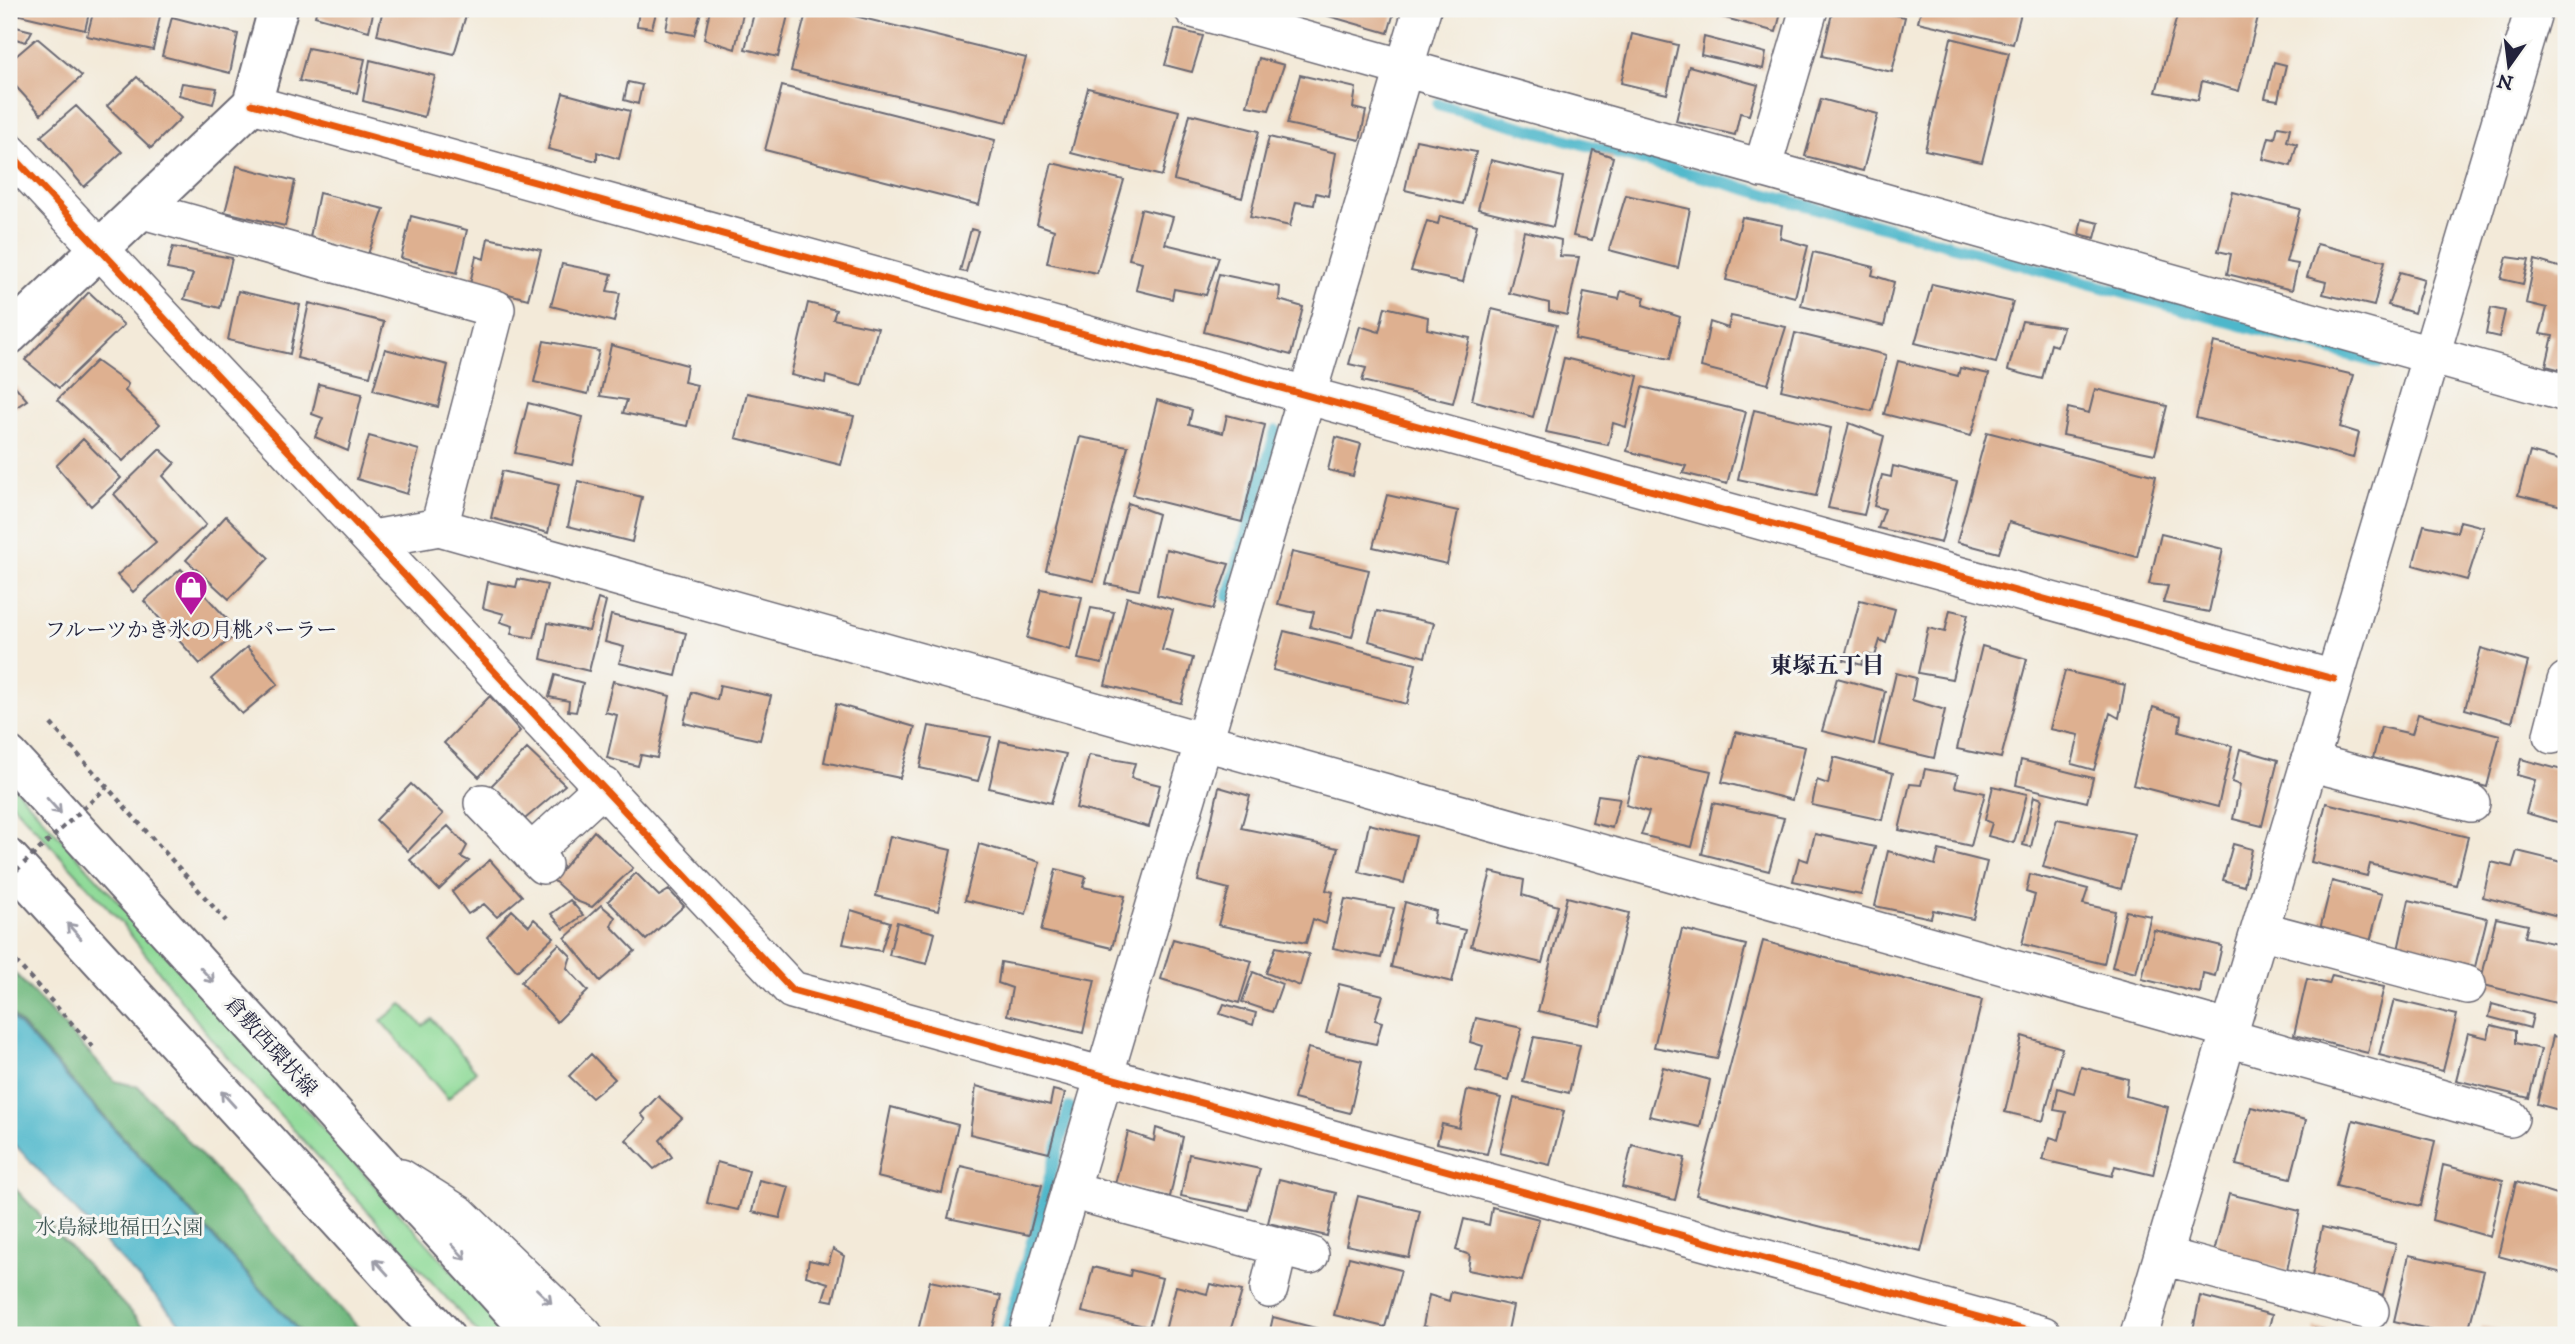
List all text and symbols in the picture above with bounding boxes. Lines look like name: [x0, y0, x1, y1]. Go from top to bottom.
north arrow: [2474, 32, 2544, 102]
text: N: [2495, 68, 2516, 94]
shop icon: フルーツかき氷の月桃パーラー: [172, 568, 210, 617]
place label: フルーツかき氷の月桃パーラー: [45, 618, 337, 644]
district label: 東塚五丁目: [1770, 652, 1885, 681]
one-way arrow: [46, 797, 63, 814]
one-way arrow: [66, 922, 82, 940]
one-way arrow: [199, 966, 215, 984]
street label: 倉敷西環状線: [218, 991, 322, 1102]
one-way arrow: [219, 1091, 236, 1108]
park label: 水島緑地福田公園: [35, 1215, 203, 1241]
one-way arrow: [450, 1243, 467, 1260]
one-way arrow: [373, 1258, 389, 1276]
one-way arrow: [535, 1287, 552, 1304]

